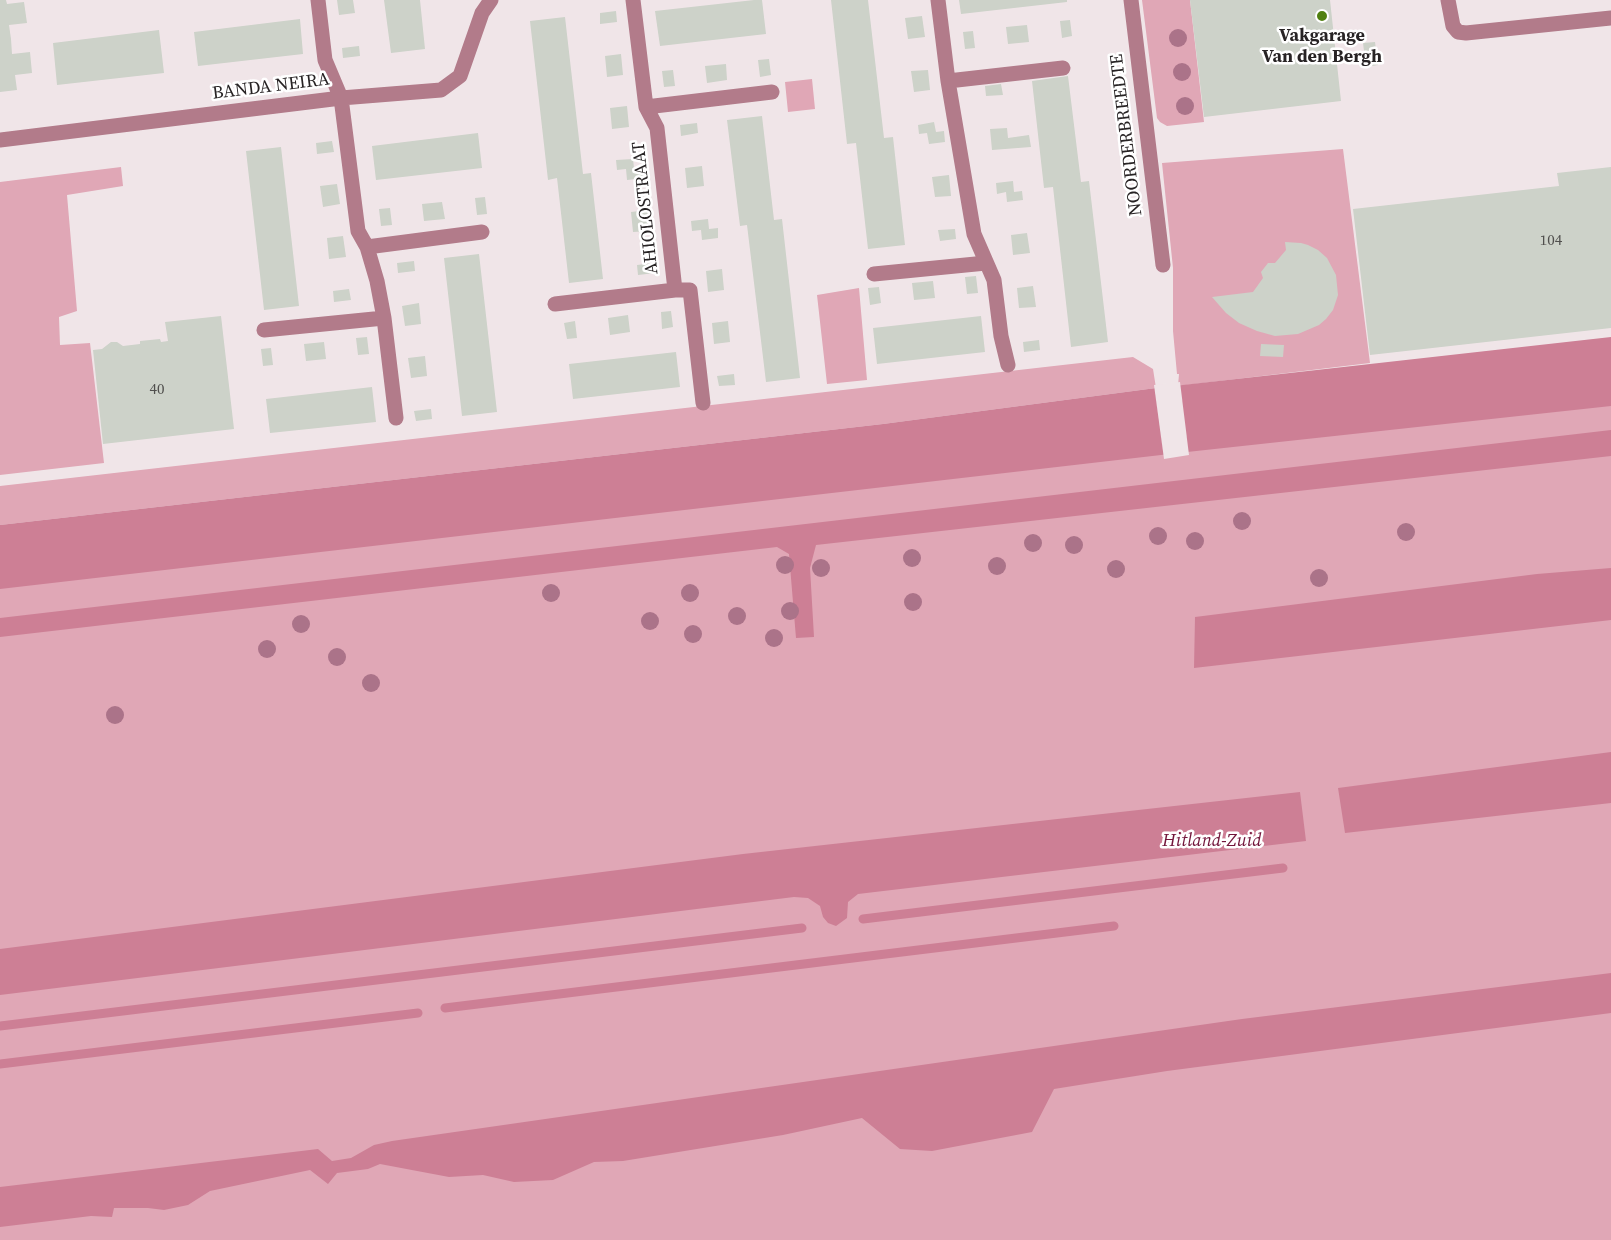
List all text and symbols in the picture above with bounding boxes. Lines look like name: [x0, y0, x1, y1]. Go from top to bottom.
marker: Vakgarage Van den Bergh: [1315, 9, 1329, 23]
place label: Vakgarage Van den Bergh: [1262, 25, 1382, 68]
street label: NOORDERBREEDTE: [1106, 53, 1148, 217]
street label: BANDA NEIRA: [211, 69, 331, 105]
street label: AHIOLOSTRAAT: [628, 141, 664, 275]
house number: 104: [1540, 232, 1562, 250]
house number: 40: [150, 381, 164, 399]
park label: Hitland-Zuid: [1162, 830, 1262, 852]

